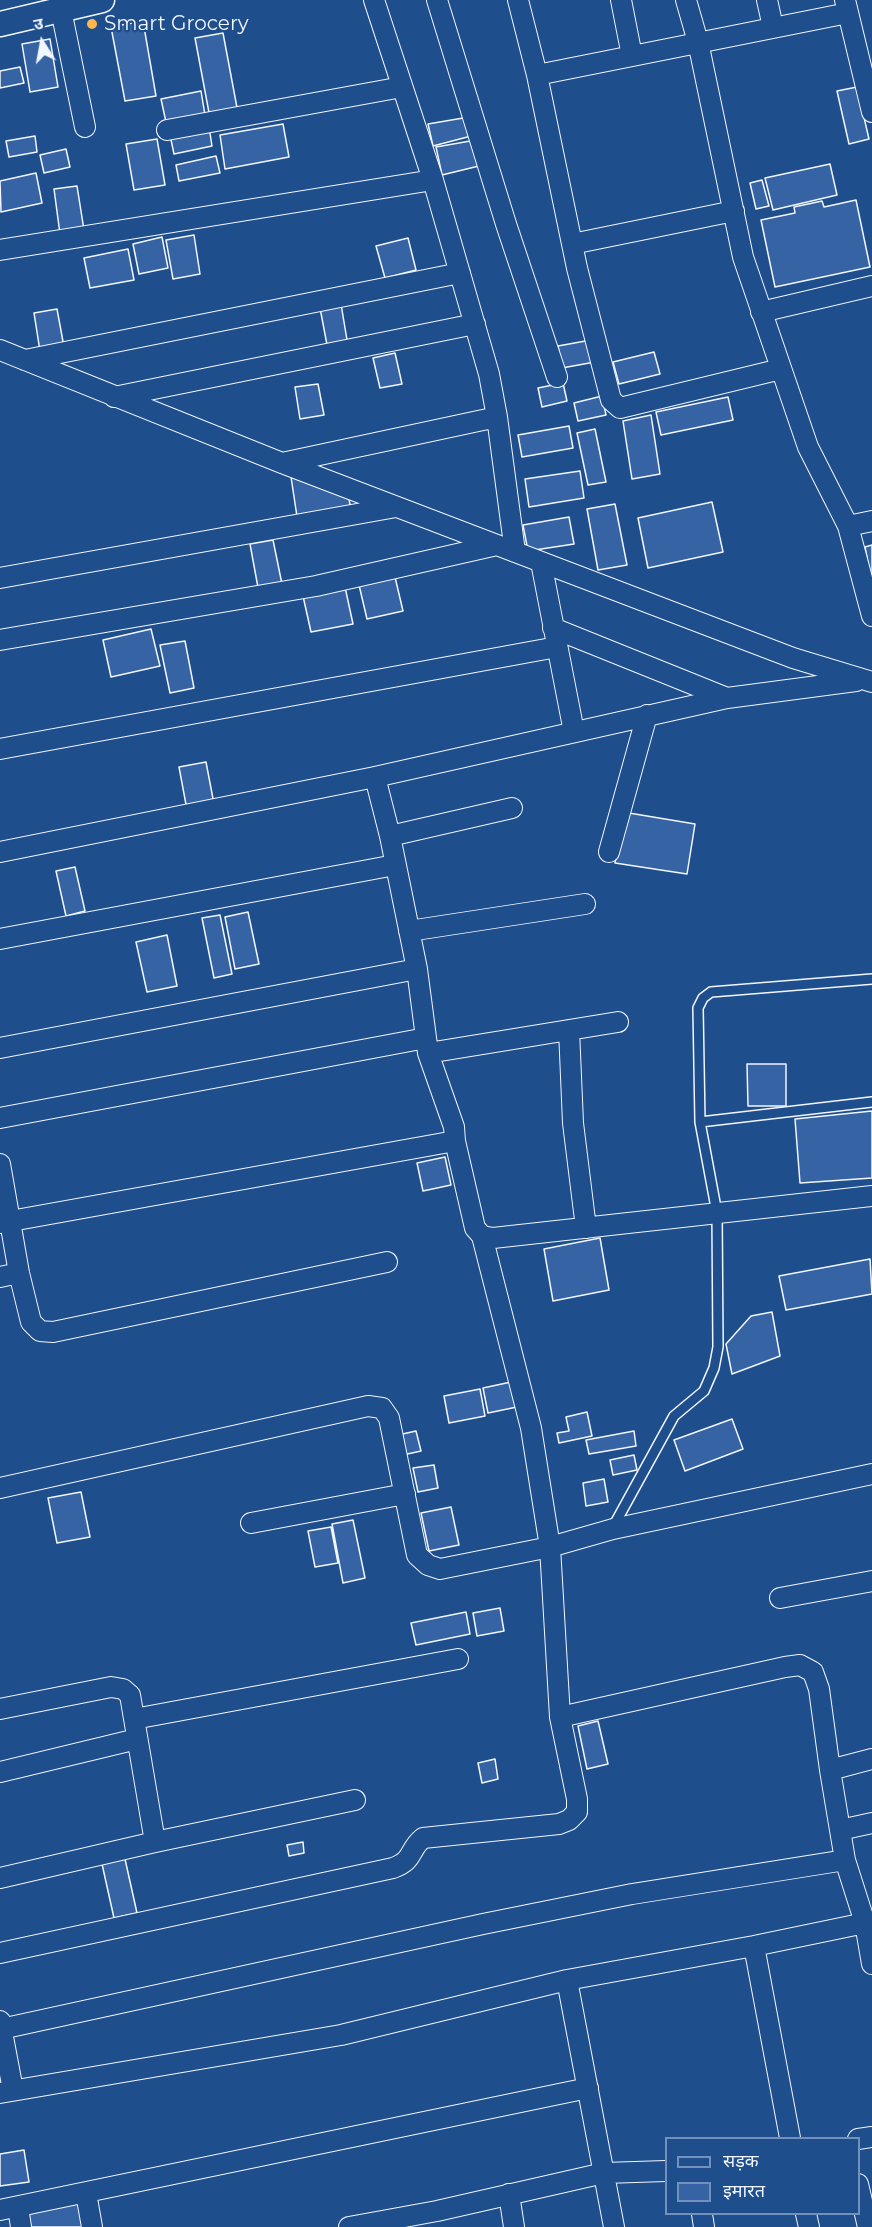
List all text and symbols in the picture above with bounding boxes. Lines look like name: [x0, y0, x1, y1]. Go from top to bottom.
north arrow: [12, 12, 72, 72]
place label: Smart Grocery: [104, 12, 249, 36]
text: उ: [32, 14, 45, 34]
marker: Smart Grocery: [85, 17, 99, 31]
legend: [665, 2137, 860, 2215]
text: सड़क: [723, 2150, 759, 2172]
text: इमारत: [723, 2180, 765, 2202]

